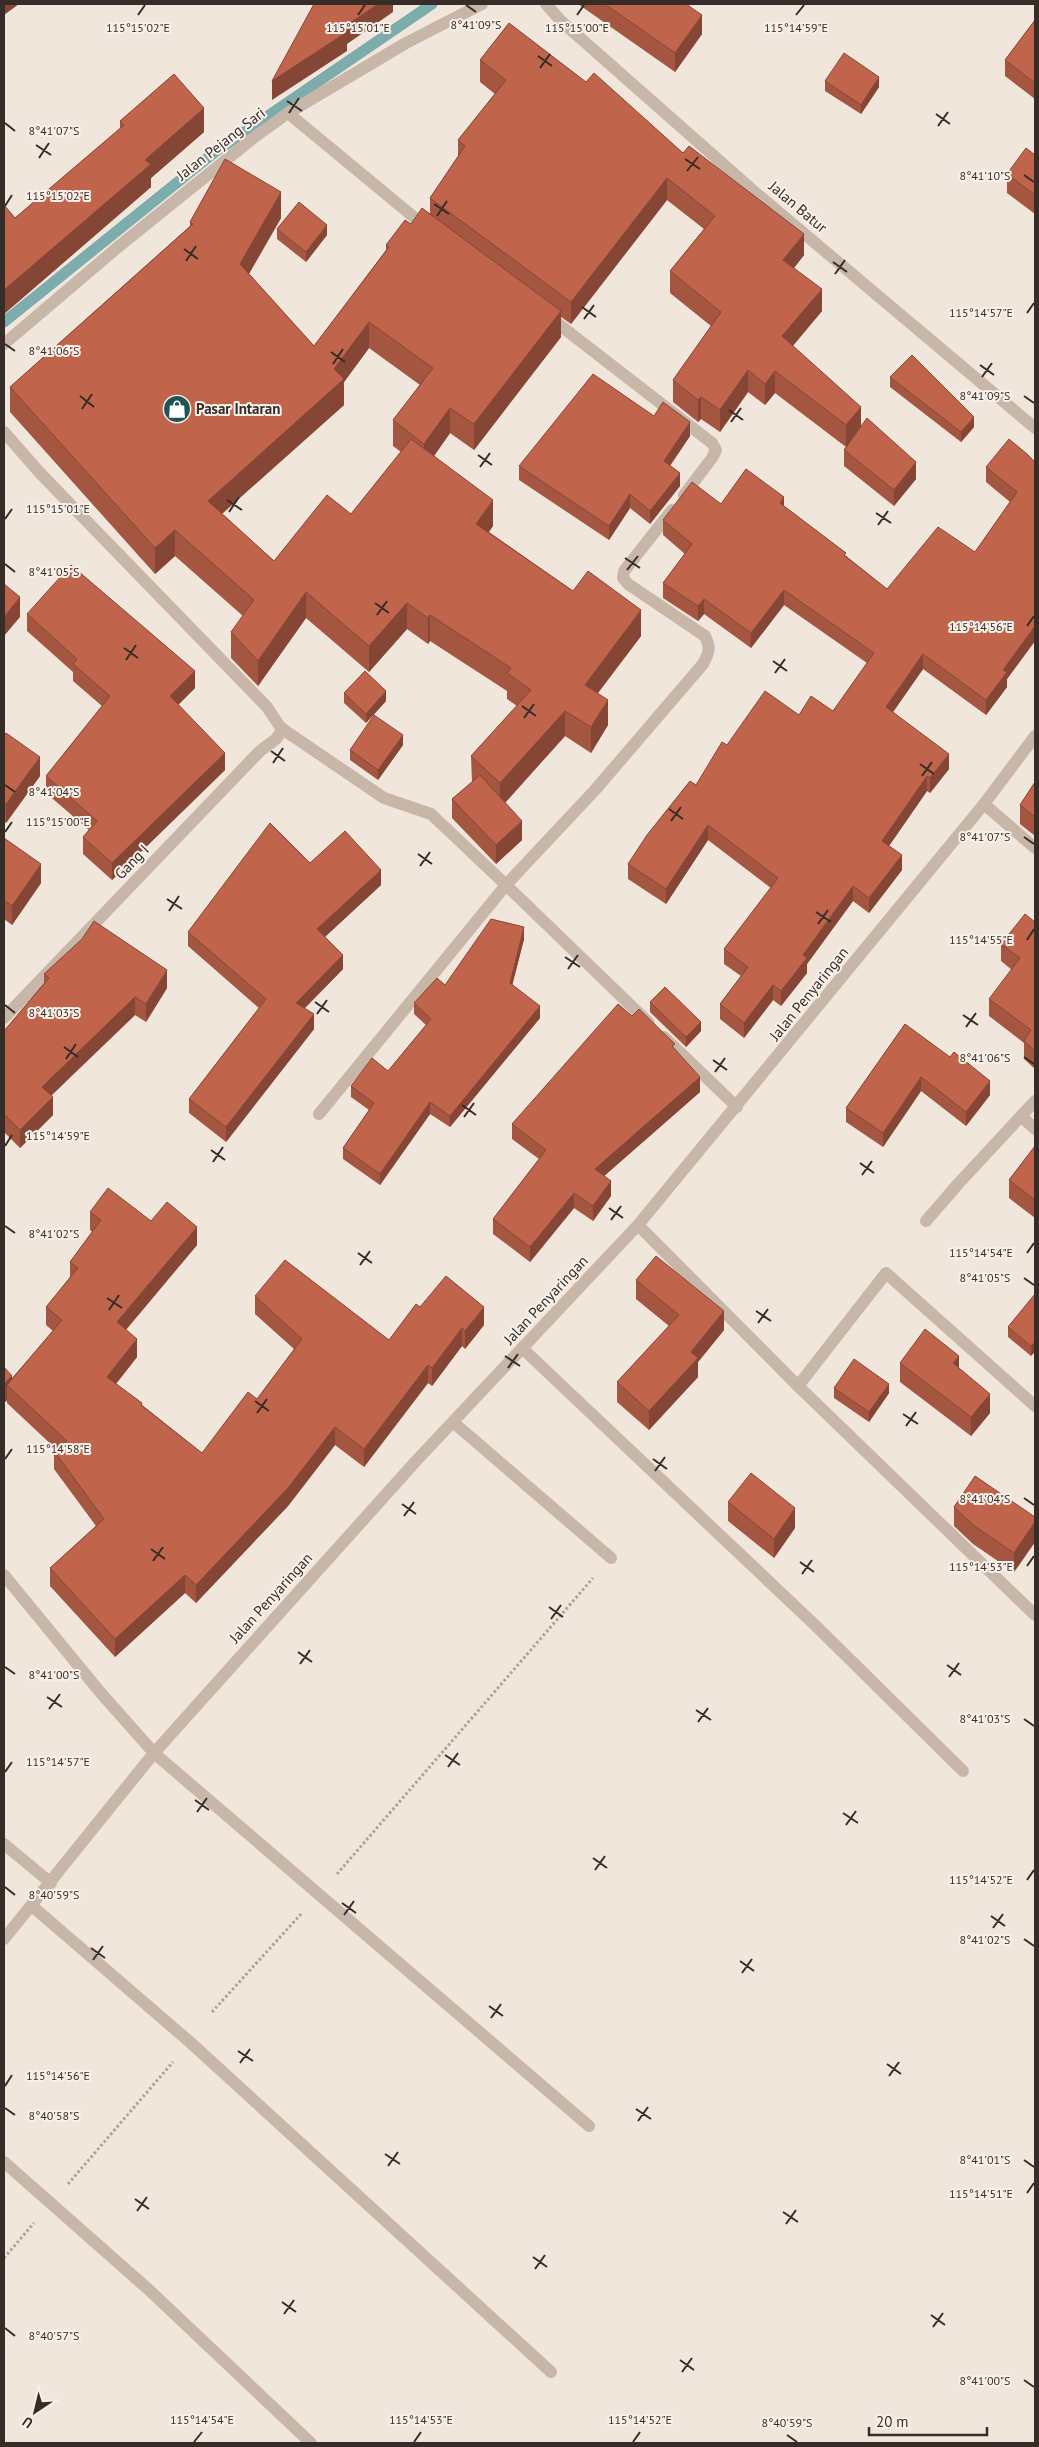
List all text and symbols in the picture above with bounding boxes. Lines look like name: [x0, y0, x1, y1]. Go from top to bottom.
text: 8°41'09"S: [451, 17, 501, 32]
text: 115°15'02"E: [106, 20, 170, 35]
text: 115°15'01"E: [326, 20, 390, 35]
text: 115°15'00"E: [545, 20, 609, 35]
text: 115°14'59"E: [764, 20, 828, 35]
street label: Jalan Pejang Sari: [172, 103, 269, 185]
text: 8°41'07"S: [29, 123, 79, 138]
text: 8°41'10"S: [960, 168, 1010, 183]
street label: Jalan Batur: [765, 176, 831, 236]
text: 115°15'02"E: [26, 188, 90, 203]
text: 115°14'57"E: [949, 305, 1013, 320]
text: 8°41'06"S: [29, 343, 79, 358]
text: 8°41'09"S: [960, 388, 1010, 403]
shop icon: Pasar Intaran: [162, 394, 192, 424]
place label: Pasar Intaran: [196, 399, 280, 418]
text: 115°15'01"E: [26, 501, 90, 516]
text: 8°41'05"S: [29, 564, 79, 579]
text: 115°14'56"E: [949, 619, 1013, 634]
text: 8°41'04"S: [29, 784, 79, 799]
text: 115°15'00"E: [26, 814, 90, 829]
text: 8°41'07"S: [960, 829, 1010, 844]
street label: Gang I: [110, 840, 153, 883]
text: 115°14'55"E: [949, 932, 1013, 947]
street label: Jalan Penyaringan: [764, 943, 852, 1045]
text: 8°41'03"S: [29, 1005, 79, 1020]
text: 8°41'06"S: [960, 1050, 1010, 1065]
text: 115°14'59"E: [26, 1128, 90, 1143]
text: 8°41'02"S: [29, 1226, 79, 1241]
text: 115°14'54"E: [949, 1245, 1013, 1260]
street label: Jalan Penyaringan: [499, 1251, 592, 1349]
text: 8°41'05"S: [960, 1270, 1010, 1285]
text: 115°14'58"E: [26, 1441, 90, 1456]
text: 8°41'04"S: [960, 1491, 1010, 1506]
street label: Jalan Penyaringan: [224, 1549, 316, 1647]
text: 115°14'53"E: [949, 1559, 1013, 1574]
text: 8°41'00"S: [29, 1667, 79, 1682]
text: 8°41'03"S: [960, 1711, 1010, 1726]
text: 115°14'57"E: [26, 1754, 90, 1769]
text: 115°14'52"E: [949, 1872, 1013, 1887]
text: 8°40'59"S: [29, 1887, 79, 1902]
text: 8°41'02"S: [960, 1932, 1010, 1947]
text: 115°14'56"E: [26, 2068, 90, 2083]
text: 8°40'58"S: [29, 2108, 79, 2123]
text: 8°41'01"S: [960, 2152, 1010, 2167]
text: 115°14'51"E: [949, 2186, 1013, 2201]
text: 8°40'57"S: [29, 2328, 79, 2343]
text: 8°41'00"S: [960, 2373, 1010, 2388]
north arrow: [10, 2387, 60, 2437]
scale bar: [869, 2404, 986, 2436]
text: 115°14'54"E: [170, 2412, 234, 2427]
text: 115°14'53"E: [389, 2412, 453, 2427]
text: 115°14'52"E: [608, 2412, 672, 2427]
text: 20 m: [876, 2412, 909, 2431]
text: U: [19, 2413, 36, 2433]
text: 8°40'59"S: [762, 2415, 812, 2430]

